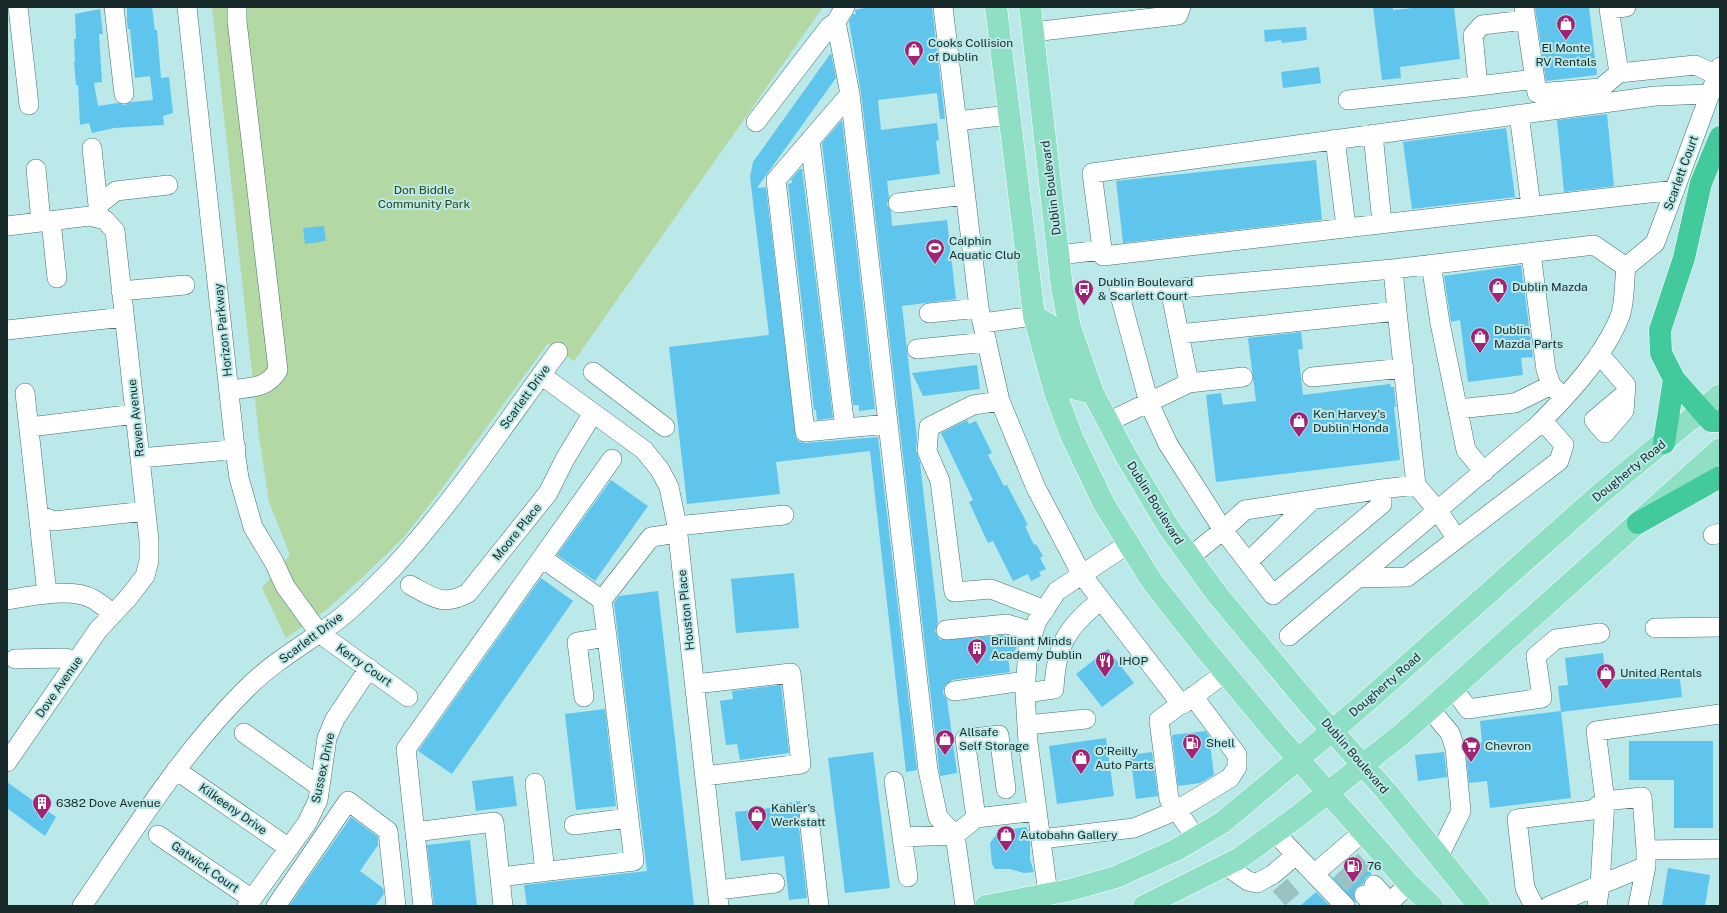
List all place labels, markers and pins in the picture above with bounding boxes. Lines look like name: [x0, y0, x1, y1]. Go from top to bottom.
shop icon: El Monte RV Rentals: [1555, 13, 1577, 41]
place label: Cooks Collision of Dublin: [928, 36, 1013, 64]
shop icon: Cooks Collision of Dublin: [903, 39, 925, 67]
place label: El Monte RV Rentals: [1536, 41, 1596, 69]
place label: Calphin Aquatic Club: [949, 234, 1021, 262]
sports icon: Calphin Aquatic Club: [924, 237, 946, 265]
place label: Dublin Boulevard & Scarlett Court: [1098, 275, 1193, 303]
shop icon: Dublin Mazda: [1487, 276, 1509, 304]
bus stop icon: Dublin Boulevard & Scarlett Court: [1073, 278, 1095, 306]
place label: Dublin Mazda: [1512, 280, 1588, 294]
place label: Dublin Mazda Parts: [1494, 323, 1563, 351]
shop icon: Dublin Mazda Parts: [1469, 326, 1491, 354]
place label: Ken Harvey's Dublin Honda: [1313, 407, 1389, 435]
shop icon: Ken Harvey's Dublin Honda: [1288, 410, 1310, 438]
place label: Brilliant Minds Academy Dublin: [991, 634, 1082, 662]
building icon: Brilliant Minds Academy Dublin: [966, 637, 988, 665]
restaurant icon: IHOP: [1094, 650, 1116, 678]
place label: IHOP: [1119, 654, 1148, 668]
shop icon: United Rentals: [1595, 662, 1617, 690]
place label: United Rentals: [1620, 666, 1702, 680]
place label: Allsafe Self Storage: [959, 725, 1029, 753]
shop icon: Allsafe Self Storage: [934, 728, 956, 756]
fuel station icon: Shell: [1181, 732, 1203, 760]
supermarket icon: Chevron: [1460, 735, 1482, 763]
place label: Shell: [1206, 736, 1235, 750]
place label: Chevron: [1485, 739, 1531, 753]
place label: O'Reilly Auto Parts: [1095, 744, 1154, 772]
shop icon: O'Reilly Auto Parts: [1070, 747, 1092, 775]
building icon: 6382 Dove Avenue: [31, 792, 53, 820]
place label: 6382 Dove Avenue: [56, 796, 161, 810]
place label: Kahler's Werkstatt: [771, 801, 826, 829]
shop icon: Kahler's Werkstatt: [746, 804, 768, 832]
shop icon: Autobahn Gallery: [995, 824, 1017, 852]
place label: Autobahn Gallery: [1020, 828, 1118, 842]
fuel station icon: 76: [1342, 855, 1364, 883]
place label: 76: [1367, 859, 1381, 873]

